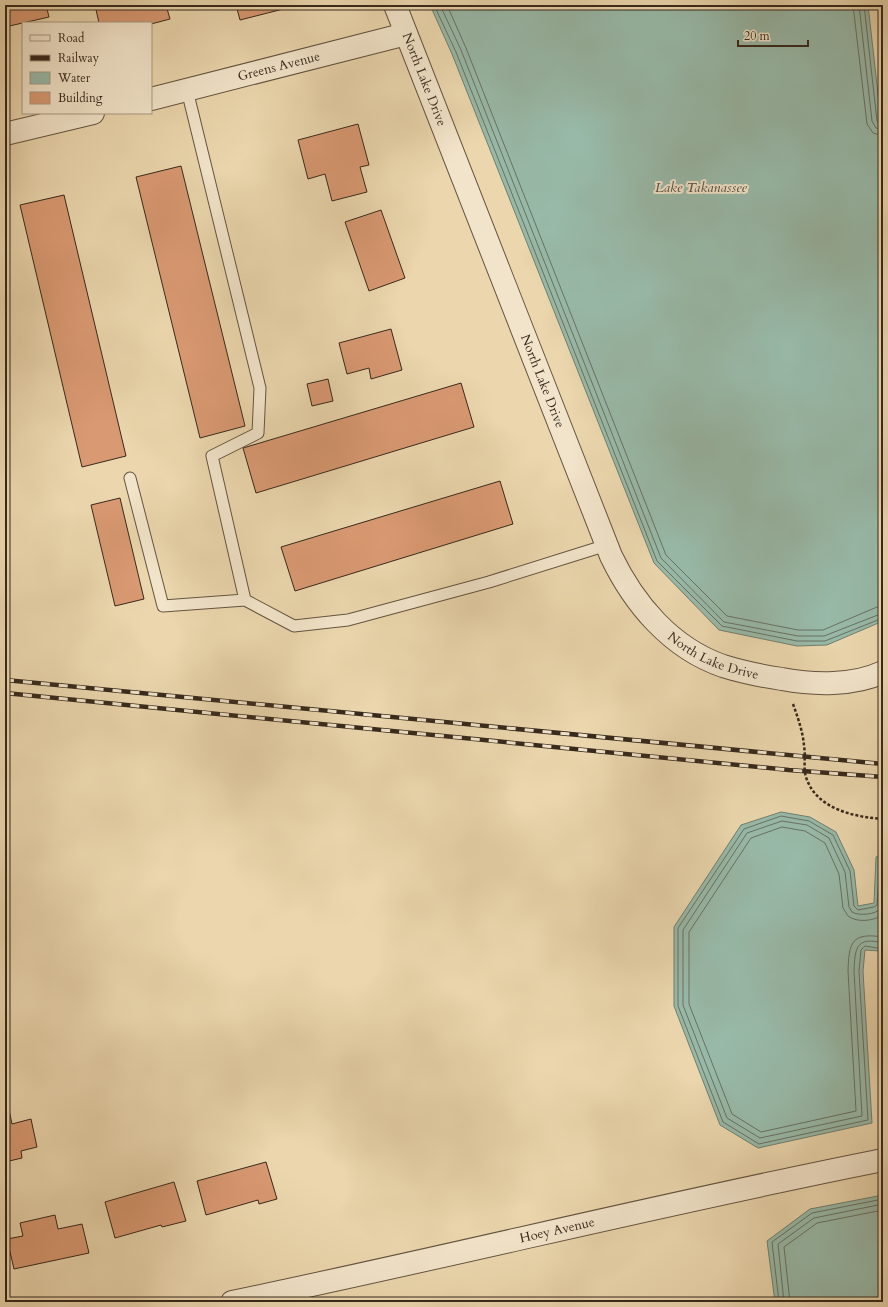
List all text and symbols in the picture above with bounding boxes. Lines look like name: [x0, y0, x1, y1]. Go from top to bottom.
legend: [22, 22, 152, 114]
scale bar: [738, 22, 808, 48]
text: 20 m: [744, 28, 771, 44]
text: Road: [58, 30, 85, 46]
street label: North Lake Drive: [398, 30, 451, 129]
street label: Greens Avenue: [236, 47, 322, 86]
text: Railway: [58, 50, 100, 66]
text: Water: [57, 70, 91, 86]
text: Building: [58, 90, 103, 106]
water label: Lake Takanassee: [655, 178, 748, 197]
street label: North Lake Drive: [516, 332, 569, 431]
street label: North Lake Drive: [664, 628, 760, 684]
street label: Hoey Avenue: [518, 1213, 596, 1247]

